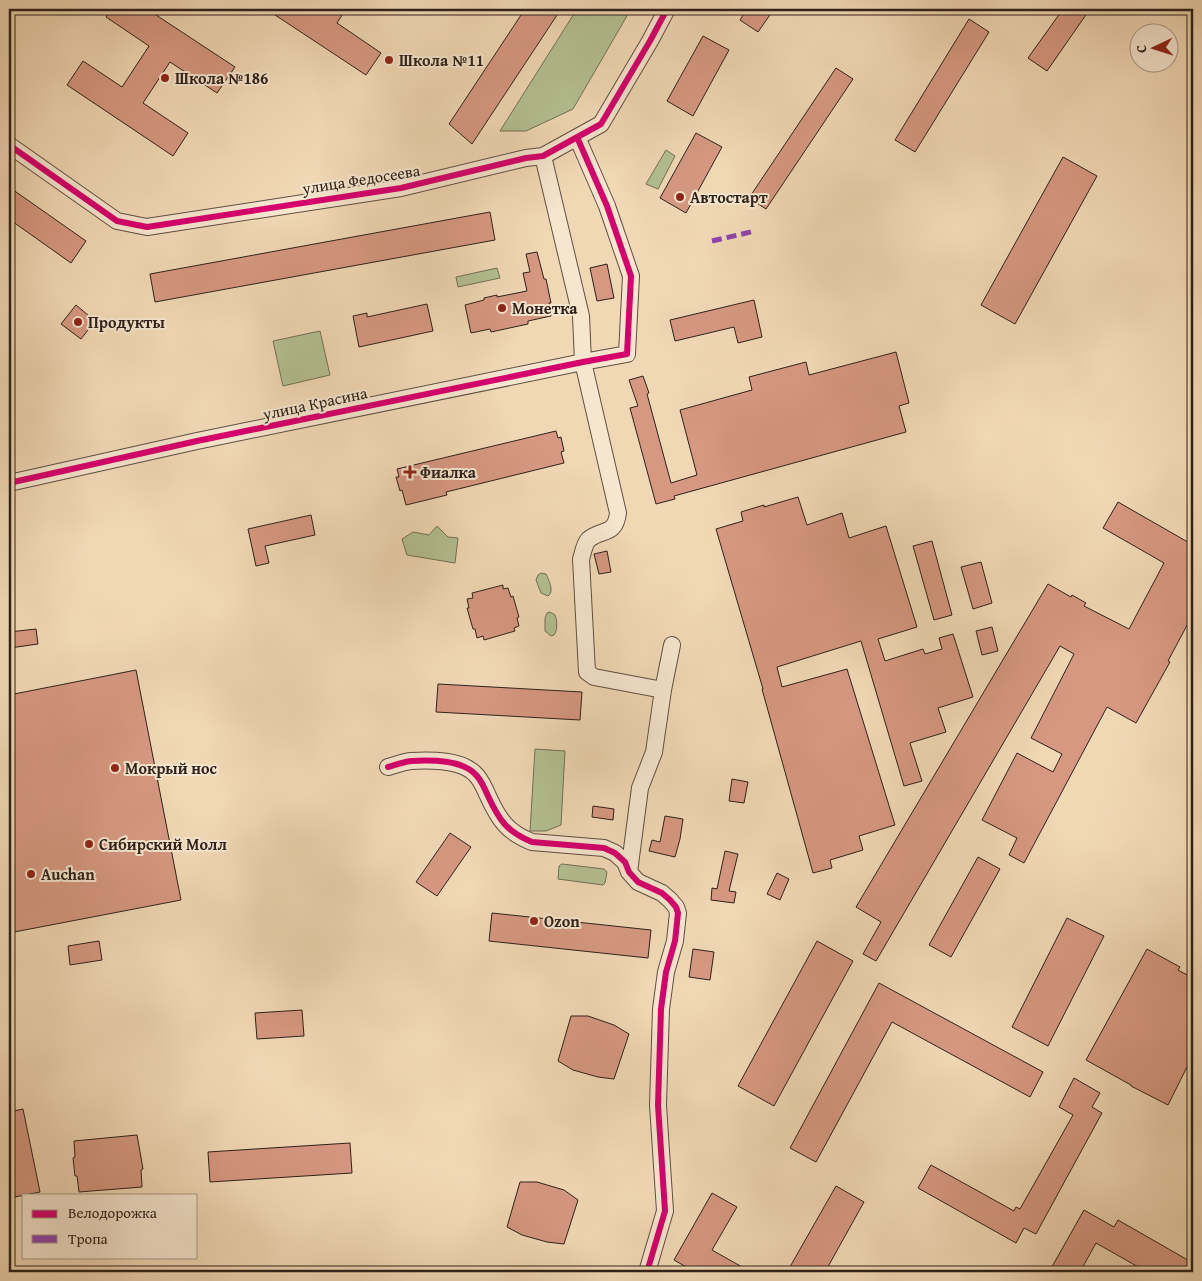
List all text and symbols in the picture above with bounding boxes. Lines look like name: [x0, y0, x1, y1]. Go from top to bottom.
north arrow: [1130, 22, 1180, 72]
text: С: [1131, 44, 1151, 54]
place label: Школа №11: [399, 48, 484, 72]
marker: Школа №11: [383, 54, 395, 66]
place label: Школа №186: [175, 66, 268, 90]
marker: Школа №186: [159, 72, 171, 84]
street label: улица Федосеева: [299, 158, 422, 200]
place label: Автостарт: [690, 185, 768, 209]
marker: Автостарт: [674, 191, 686, 203]
place label: Монетка: [512, 296, 578, 320]
marker: Монетка: [496, 302, 508, 314]
place label: Продукты: [88, 310, 165, 334]
marker: Продукты: [72, 316, 84, 328]
street label: улица Красина: [260, 380, 370, 426]
place label: Фиалка: [420, 460, 477, 484]
marker: Фиалка: [404, 466, 416, 478]
place label: Мокрый нос: [125, 756, 218, 780]
marker: Мокрый нос: [109, 762, 121, 774]
place label: Сибирский Молл: [99, 832, 227, 856]
marker: Сибирский Молл: [83, 838, 95, 850]
place label: Auchan: [41, 862, 95, 886]
marker: Auchan: [25, 868, 37, 880]
place label: Ozon: [544, 909, 580, 933]
marker: Ozon: [528, 915, 540, 927]
legend: [22, 1194, 198, 1258]
text: Велодорожка: [68, 1202, 158, 1223]
text: Тропа: [68, 1228, 109, 1249]

